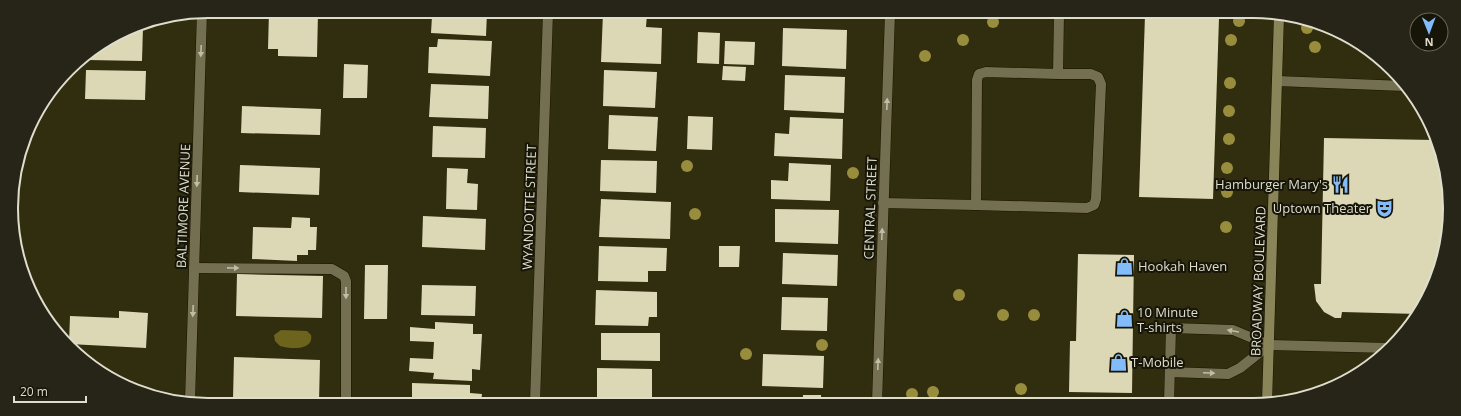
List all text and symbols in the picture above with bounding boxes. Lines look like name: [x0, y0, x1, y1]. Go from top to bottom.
north arrow: [1409, 12, 1449, 52]
text: N: [1425, 35, 1434, 50]
one-way arrow: [197, 45, 204, 57]
one-way arrow: [883, 98, 890, 110]
street label: WYANDOTTE STREET: [518, 143, 540, 270]
street label: BALTIMORE AVENUE: [172, 144, 194, 268]
street label: CENTRAL STREET: [859, 156, 881, 260]
restaurant icon: Hamburger Mary's: [1331, 174, 1351, 194]
one-way arrow: [193, 175, 200, 187]
place label: Hamburger Mary's: [1215, 175, 1328, 193]
theatre icon: Uptown Theater: [1374, 198, 1394, 218]
place label: Uptown Theater: [1273, 199, 1372, 217]
street label: BROADWAY BOULEVARD: [1246, 205, 1270, 357]
one-way arrow: [879, 228, 886, 240]
shop icon: Hookah Haven: [1115, 256, 1135, 276]
place label: Hookah Haven: [1138, 257, 1227, 275]
one-way arrow: [227, 265, 239, 272]
one-way arrow: [343, 287, 349, 300]
place label: 10 Minute T-shirts: [1137, 303, 1198, 336]
one-way arrow: [189, 305, 196, 317]
shop icon: 10 Minute T-shirts: [1114, 309, 1134, 329]
one-way arrow: [1227, 328, 1239, 334]
shop icon: T-Mobile: [1108, 352, 1128, 372]
place label: T-Mobile: [1131, 353, 1184, 371]
one-way arrow: [875, 357, 881, 370]
one-way arrow: [1203, 370, 1216, 376]
scale bar: [14, 378, 86, 404]
text: 20 m: [20, 383, 48, 400]

